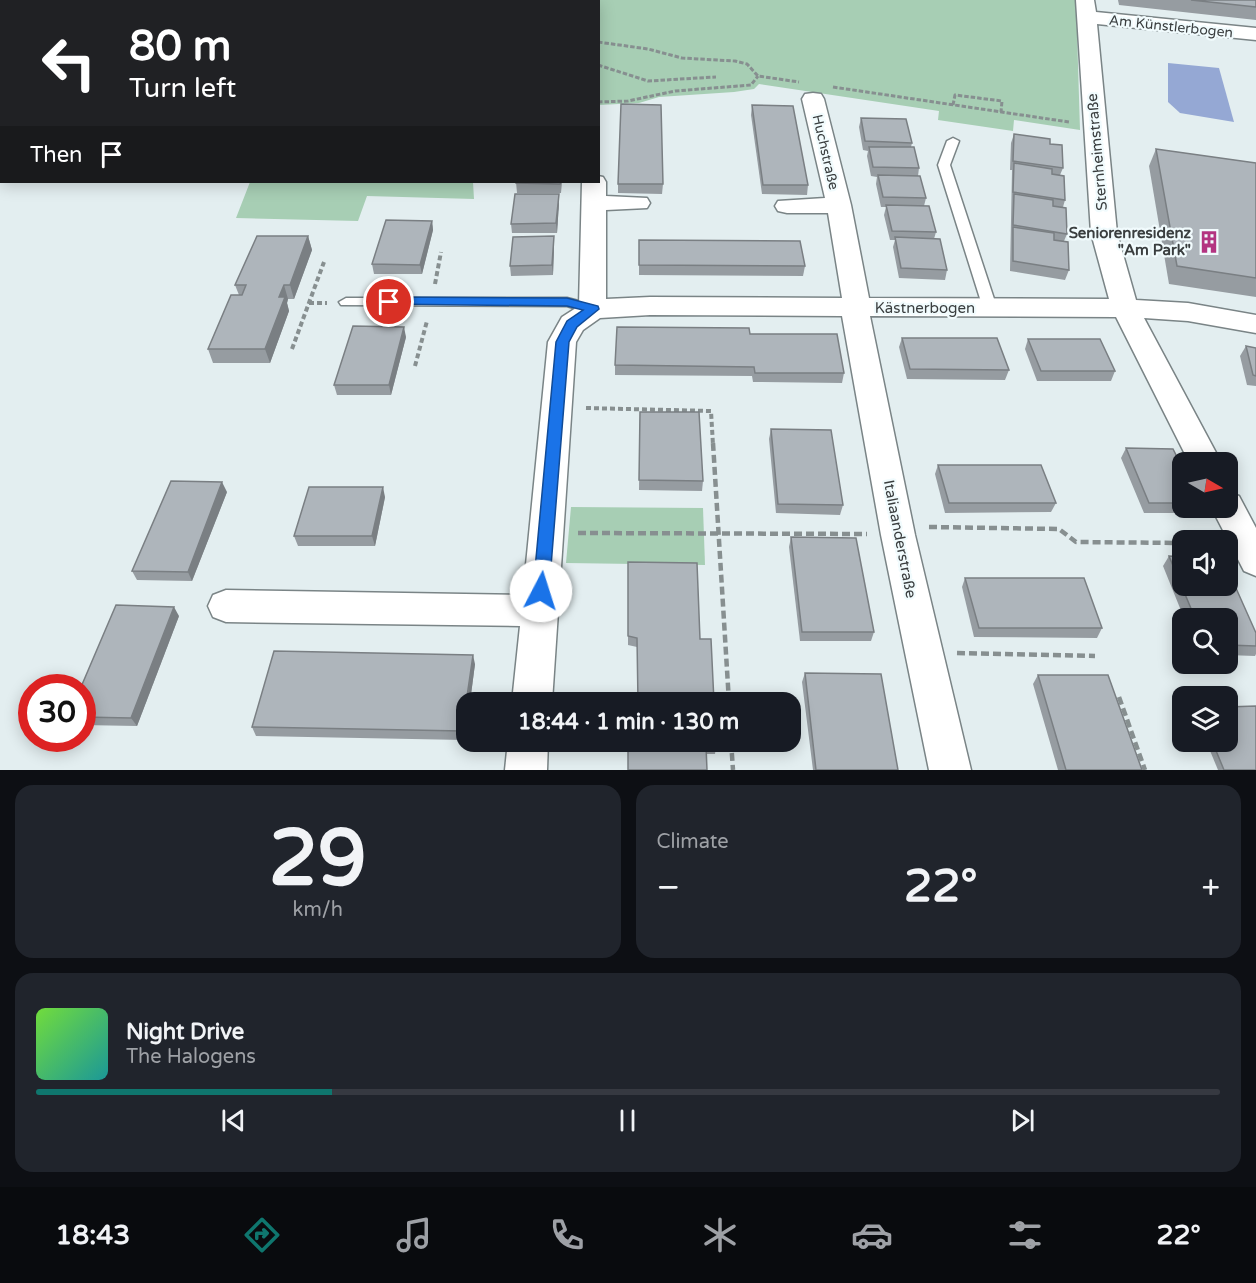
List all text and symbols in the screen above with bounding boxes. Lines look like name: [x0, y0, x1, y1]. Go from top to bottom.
street label: Am Künstlerbogen: [1108, 12, 1234, 41]
text: 80 m: [129, 21, 231, 72]
icon: left: [30, 24, 108, 102]
text: Turn left: [129, 72, 236, 105]
street label: Sternheimstraße: [1083, 93, 1111, 211]
street label: Huchstraße: [809, 113, 842, 191]
icon: arrive: [95, 138, 128, 171]
text: Then: [30, 142, 83, 168]
place label: Seniorenresidenz "Am Park": [1069, 224, 1192, 259]
building icon: Seniorenresidenz "Am Park": [1196, 229, 1222, 255]
pin: [363, 276, 414, 327]
icon: arrive: [372, 285, 405, 318]
street label: Kästnerbogen: [875, 299, 975, 317]
north arrow: [1172, 452, 1238, 518]
map controls: [1172, 452, 1238, 752]
street label: Italiaanderstraße: [880, 478, 920, 600]
button: sound: [1172, 530, 1238, 596]
position arrow: [509, 559, 573, 623]
button: search: [1172, 608, 1238, 674]
speed limit sign: 30: [18, 674, 96, 752]
button: layers: [1172, 686, 1238, 752]
text: 18:44 · 1 min · 130 m: [518, 709, 739, 735]
text: 29: [269, 812, 367, 906]
text: Climate: [657, 830, 729, 854]
text: 22°: [904, 860, 977, 914]
text: −: [657, 868, 680, 907]
text: +: [1201, 868, 1220, 907]
text: km/h: [293, 898, 343, 922]
text: Night Drive: [126, 1019, 244, 1045]
text: The Halogens: [126, 1045, 256, 1069]
icon: previous: [217, 1104, 250, 1137]
icon: pause: [611, 1104, 644, 1137]
icon: next: [1006, 1104, 1039, 1137]
icon: directions: [241, 1214, 283, 1256]
icon: music: [393, 1214, 435, 1256]
icon: phone: [546, 1214, 588, 1256]
icon: climate: [699, 1214, 741, 1256]
icon: car: [851, 1214, 893, 1256]
icon: filters: [1004, 1214, 1046, 1256]
text: 18:43: [55, 1219, 130, 1252]
text: 22°: [1157, 1219, 1201, 1252]

